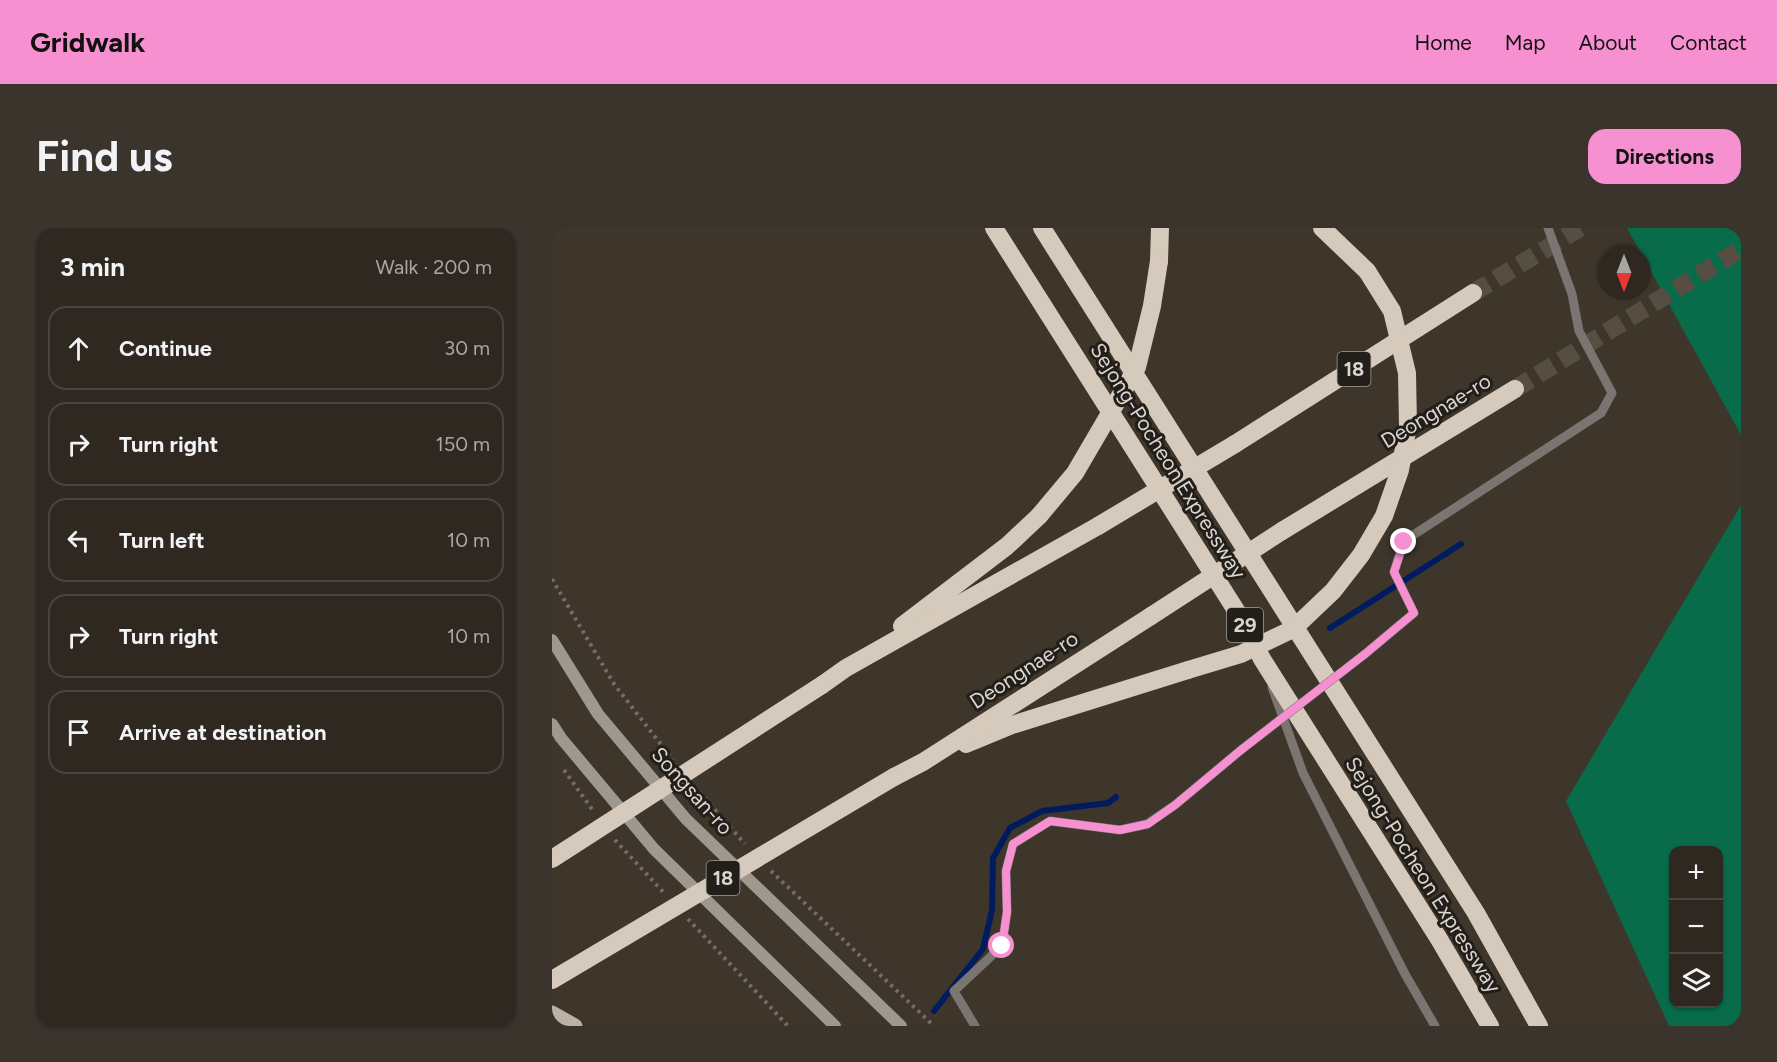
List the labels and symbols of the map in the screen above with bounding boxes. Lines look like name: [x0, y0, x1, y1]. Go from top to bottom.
north arrow: [1597, 246, 1651, 300]
street label: Sejong-Pocheon Expressway: [1085, 338, 1251, 583]
road number: 18: [1338, 352, 1370, 386]
street label: Deongnae-ro: [1376, 368, 1495, 453]
route end: [1390, 528, 1416, 554]
road number: 29: [1227, 608, 1263, 642]
street label: Deongnae-ro: [965, 625, 1083, 714]
street label: Songsan-ro: [646, 742, 738, 840]
street label: Sejong-Pocheon Expressway: [1340, 752, 1506, 997]
road number: 18: [706, 861, 740, 895]
route start: [988, 932, 1014, 958]

